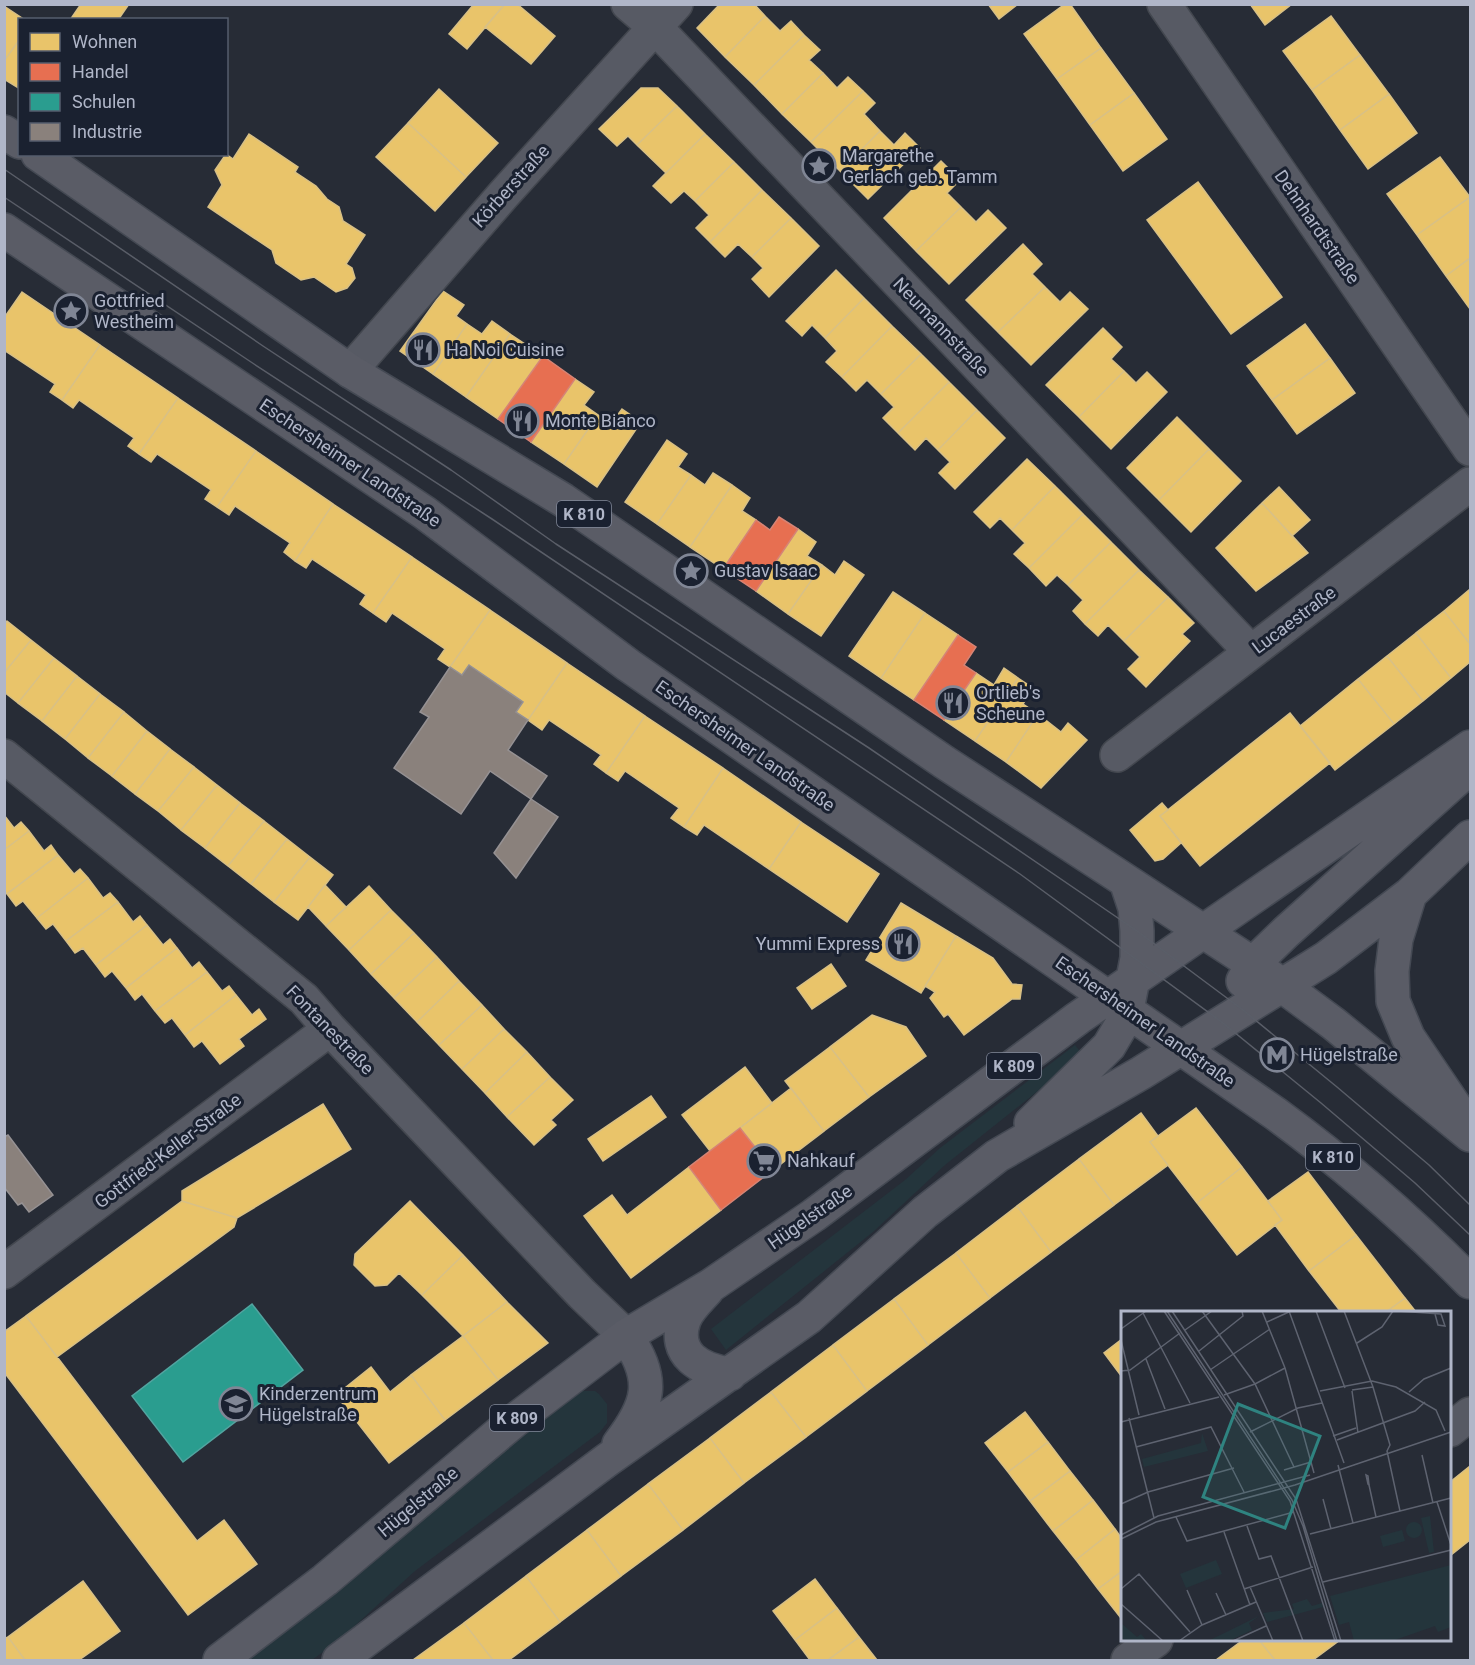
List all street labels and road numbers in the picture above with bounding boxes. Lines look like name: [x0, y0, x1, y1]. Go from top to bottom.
street label: Körberstraße: [468, 140, 553, 231]
street label: Dehnhardtstraße: [1270, 166, 1364, 288]
street label: Neumannstraße: [889, 273, 994, 380]
street label: Eschersheimer Landstraße: [256, 394, 445, 531]
road number: K 810: [557, 501, 611, 527]
street label: Lucaestraße: [1248, 581, 1340, 658]
street label: Eschersheimer Landstraße: [652, 676, 839, 816]
street label: Eschersheimer Landstraße: [1052, 952, 1239, 1092]
street label: Fontanestraße: [282, 981, 378, 1079]
road number: K 809: [987, 1053, 1041, 1079]
street label: Gottfried-Keller-Straße: [90, 1089, 245, 1213]
road number: K 810: [1306, 1144, 1360, 1170]
street label: Hügelstraße: [764, 1180, 856, 1253]
road number: K 809: [490, 1405, 544, 1431]
street label: Hügelstraße: [373, 1462, 462, 1541]

